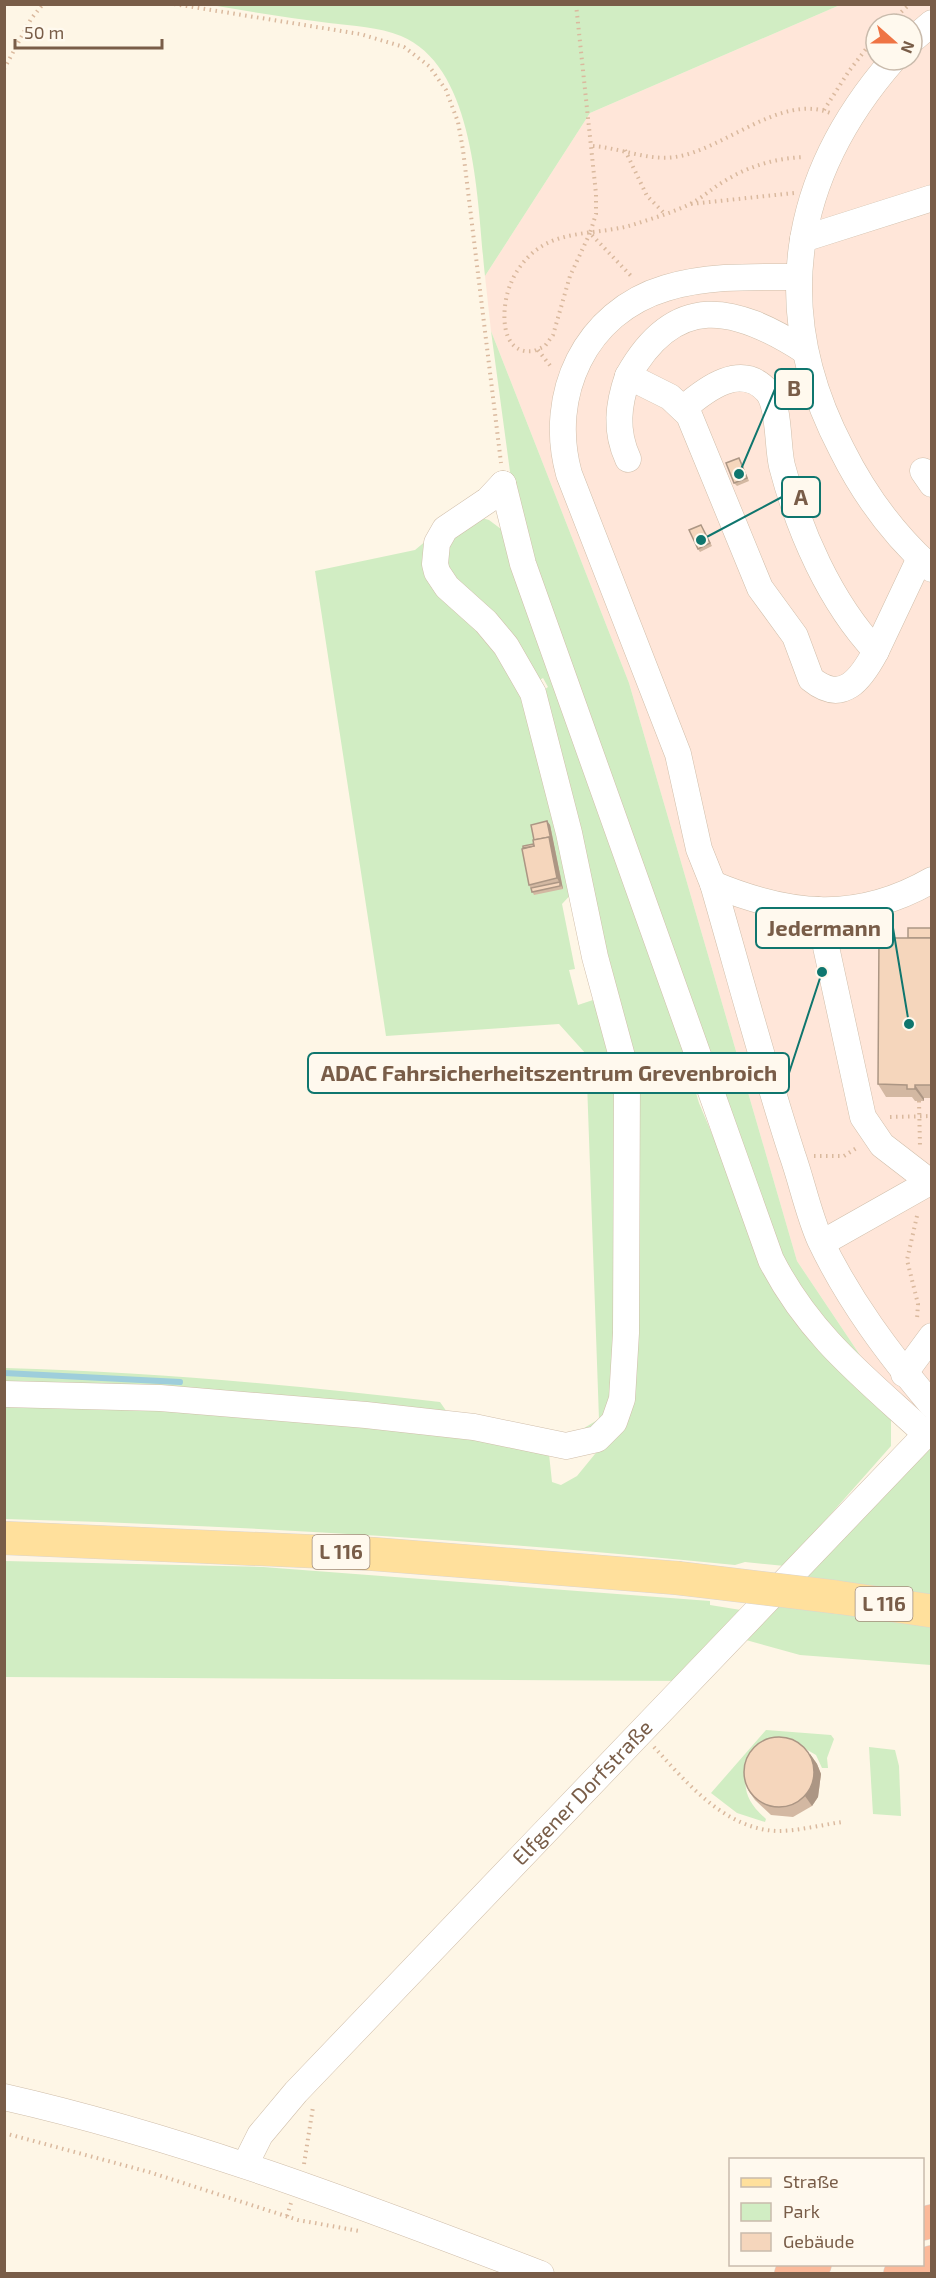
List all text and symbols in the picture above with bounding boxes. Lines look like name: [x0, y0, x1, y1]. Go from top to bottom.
scale bar: [15, 12, 162, 50]
north arrow: [864, 12, 924, 72]
text: 50 m: [24, 21, 64, 43]
text: N: [898, 39, 919, 56]
callout: B: [775, 369, 813, 409]
text: B: [787, 374, 801, 400]
callout: A: [782, 477, 820, 517]
text: A: [794, 483, 809, 509]
callout: Jedermann: [756, 908, 893, 948]
text: Jedermann: [767, 914, 881, 940]
callout: ADAC Fahrsicherheitszentrum Grevenbroich: [308, 1053, 789, 1093]
text: ADAC Fahrsicherheitszentrum Grevenbroich: [321, 1059, 777, 1085]
road number: L 116: [312, 1535, 370, 1569]
road number: L 116: [856, 1587, 912, 1621]
street label: Elfgener Dorfstraße: [506, 1714, 657, 1869]
legend: [729, 2158, 924, 2266]
text: Straße: [783, 2170, 839, 2192]
text: Park: [783, 2200, 820, 2222]
text: Gebäude: [783, 2230, 854, 2252]

